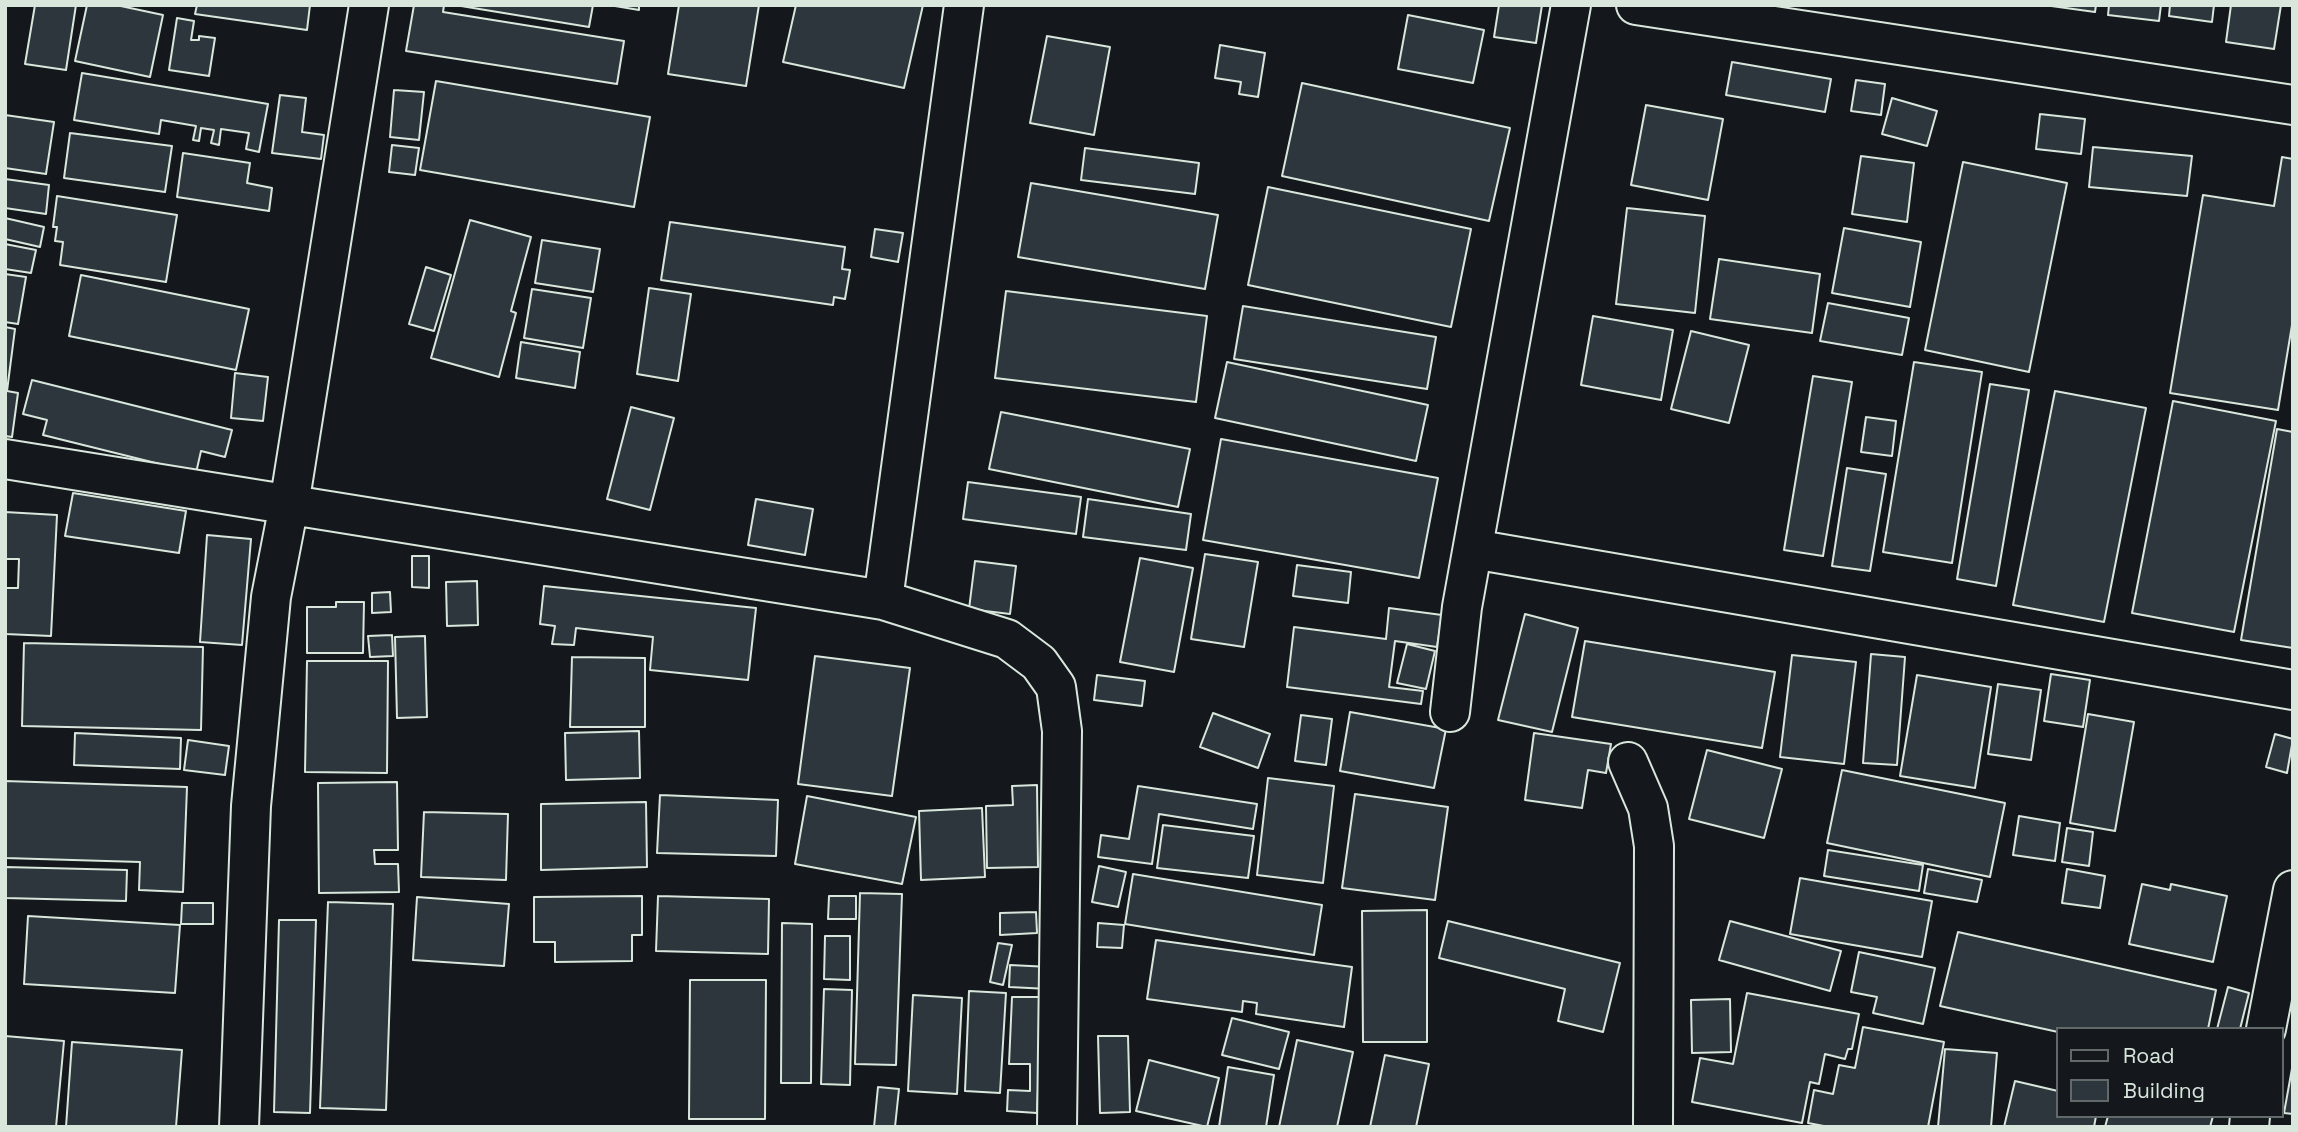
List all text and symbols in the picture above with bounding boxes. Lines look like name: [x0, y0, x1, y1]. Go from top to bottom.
legend: [2056, 1027, 2284, 1118]
text: Road: [2123, 1042, 2175, 1069]
text: Building: [2123, 1077, 2205, 1104]

